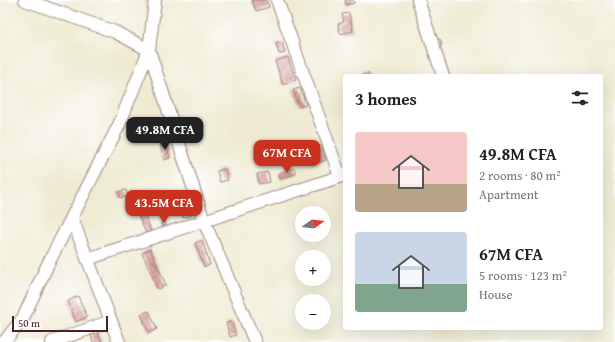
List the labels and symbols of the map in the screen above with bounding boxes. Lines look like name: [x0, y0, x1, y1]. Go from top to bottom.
pin: 49.8M CFA: [119, 117, 211, 151]
pin: 67M CFA: [250, 140, 324, 174]
pin: 43.5M CFA: [118, 190, 210, 224]
north arrow: [295, 206, 331, 242]
scale bar: [12, 314, 108, 333]

